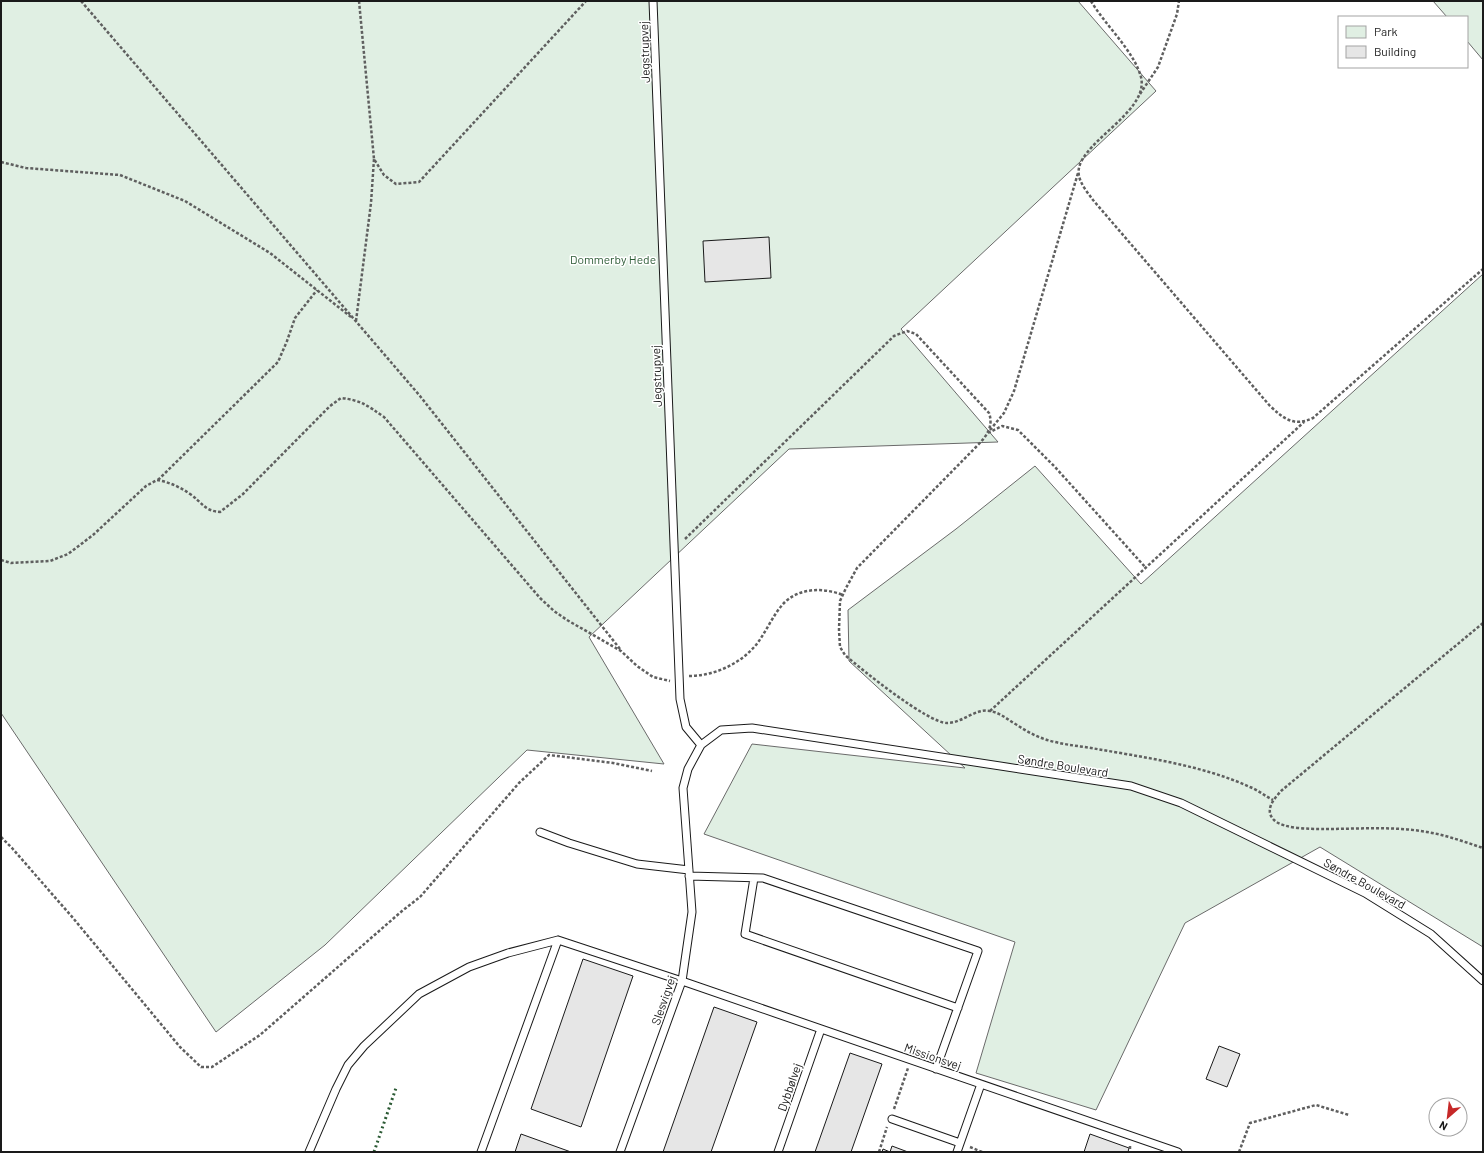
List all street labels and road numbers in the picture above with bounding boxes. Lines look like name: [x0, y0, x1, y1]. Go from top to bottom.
street label: Jegstrupvej: [636, 21, 652, 83]
street label: Jegstrupvej: [648, 345, 664, 407]
street label: Søndre Boulevard: [1017, 751, 1109, 779]
street label: Søndre Boulevard: [1322, 855, 1408, 911]
street label: Slesvigvej: [648, 973, 678, 1027]
street label: Missionsvej: [903, 1040, 963, 1072]
street label: Dybbølvej: [774, 1061, 804, 1113]

